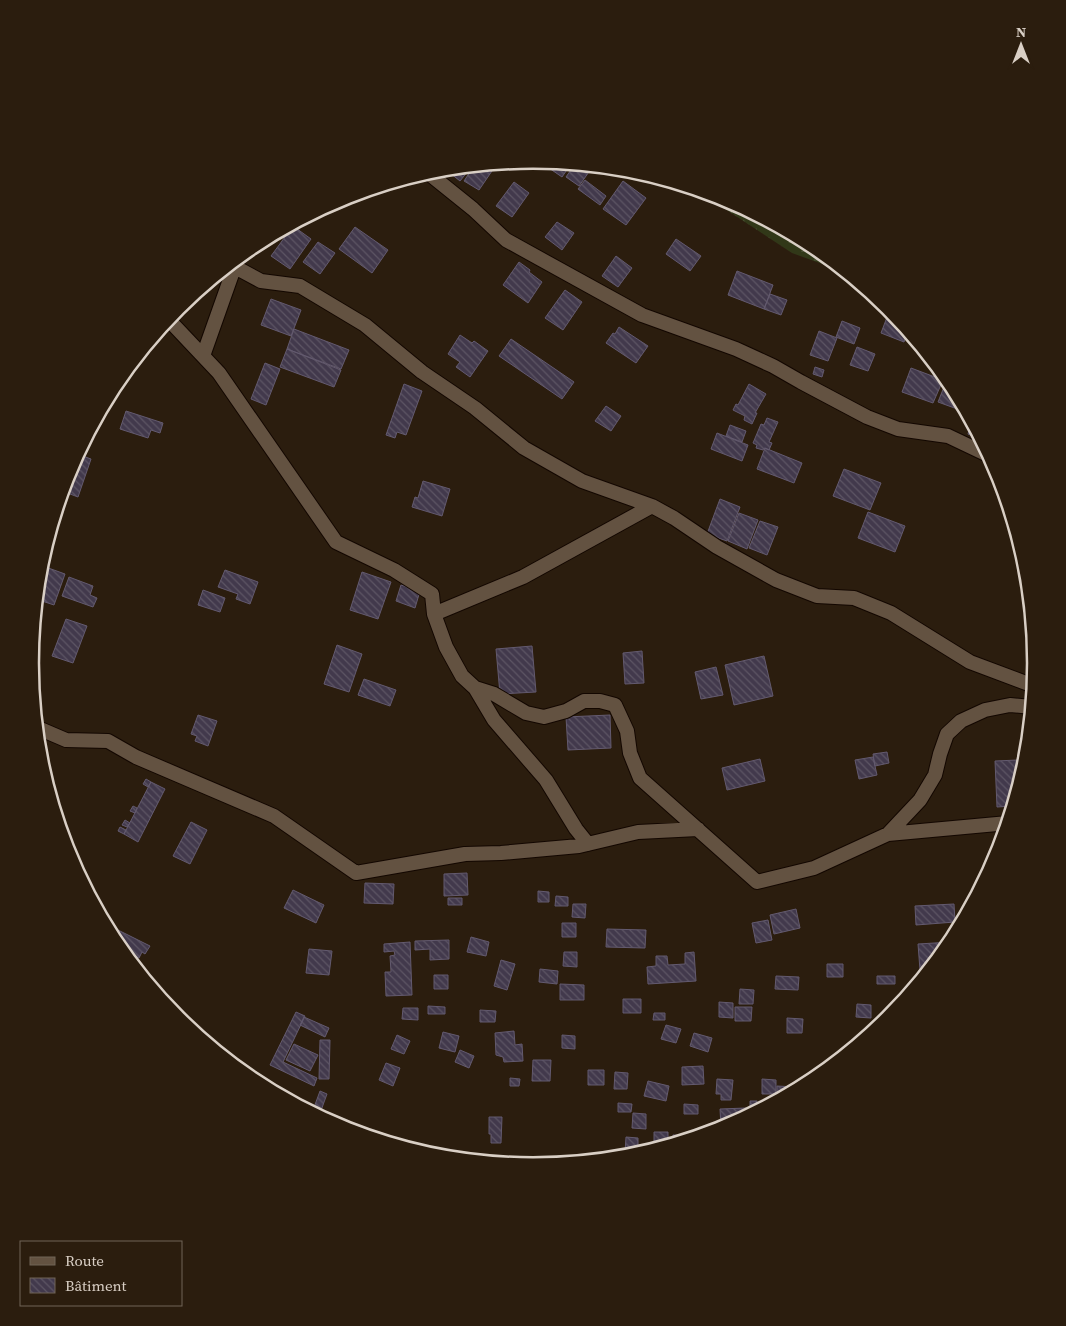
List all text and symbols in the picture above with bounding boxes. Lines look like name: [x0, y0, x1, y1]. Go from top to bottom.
north arrow: [996, 20, 1046, 70]
text: N: [1016, 22, 1026, 42]
legend: [20, 1241, 182, 1306]
text: Route: [65, 1250, 104, 1271]
text: Bâtiment: [65, 1275, 127, 1296]

